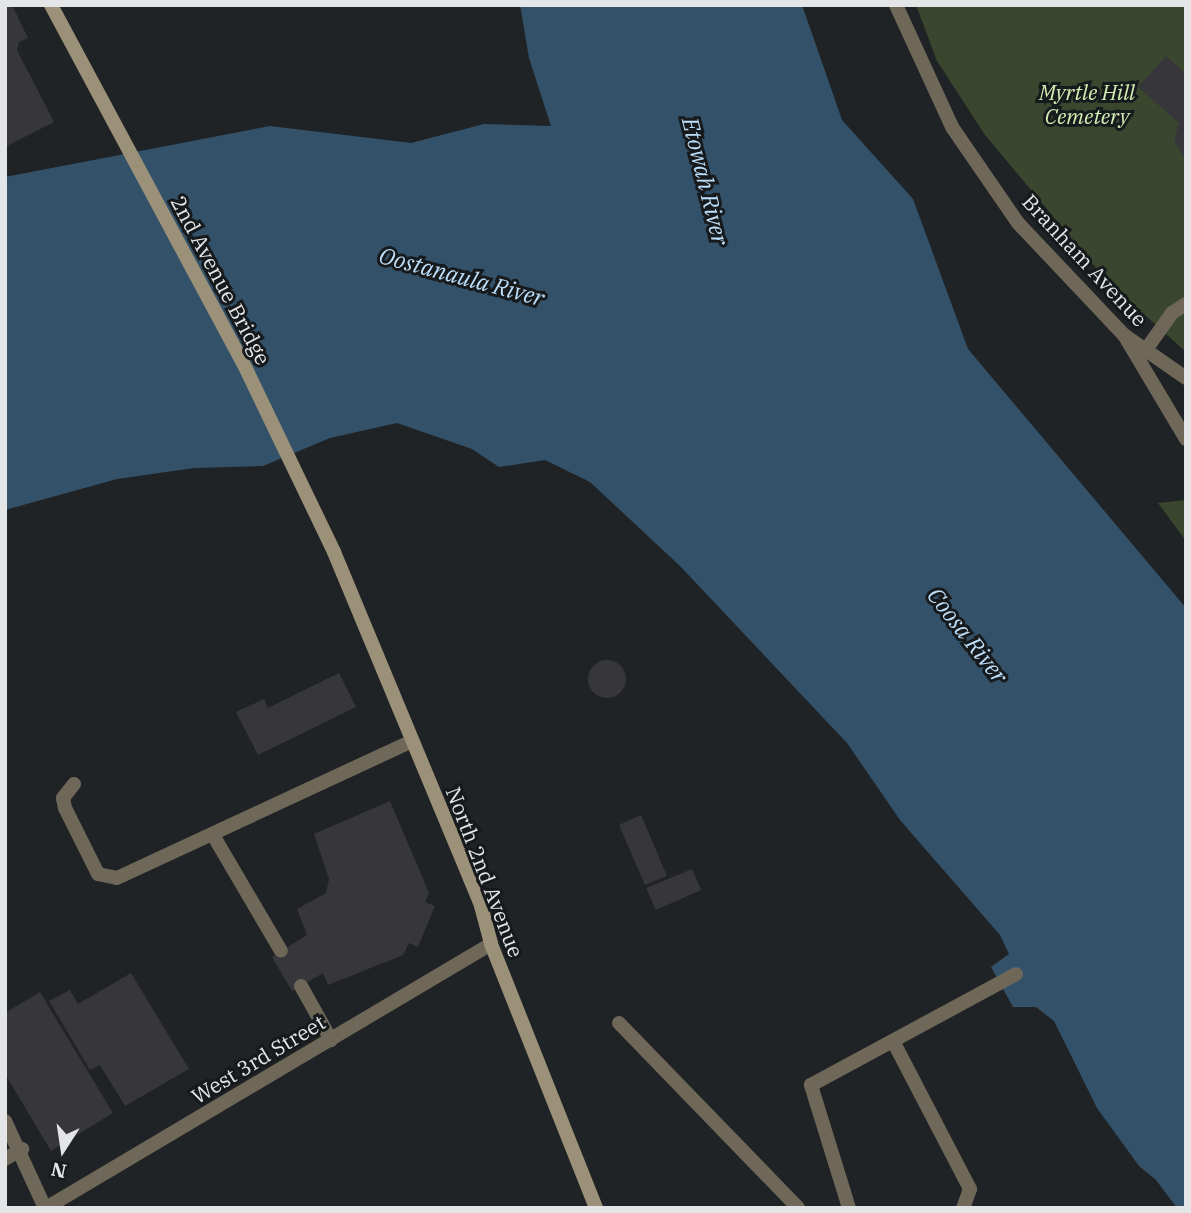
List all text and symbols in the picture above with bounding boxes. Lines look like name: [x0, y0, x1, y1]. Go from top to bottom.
park label: Myrtle Hill Cemetery: [1039, 79, 1135, 129]
water label: Etowah River: [677, 114, 735, 248]
street label: Branham Avenue: [1017, 189, 1153, 331]
street label: 2nd Avenue Bridge: [166, 191, 276, 369]
water label: Oostanaula River: [376, 241, 548, 311]
water label: Coosa River: [922, 582, 1014, 688]
street label: North 2nd Avenue: [441, 783, 529, 961]
street label: West 3rd Street: [187, 1009, 329, 1109]
north arrow: [28, 1115, 98, 1185]
text: N: [49, 1157, 68, 1184]

